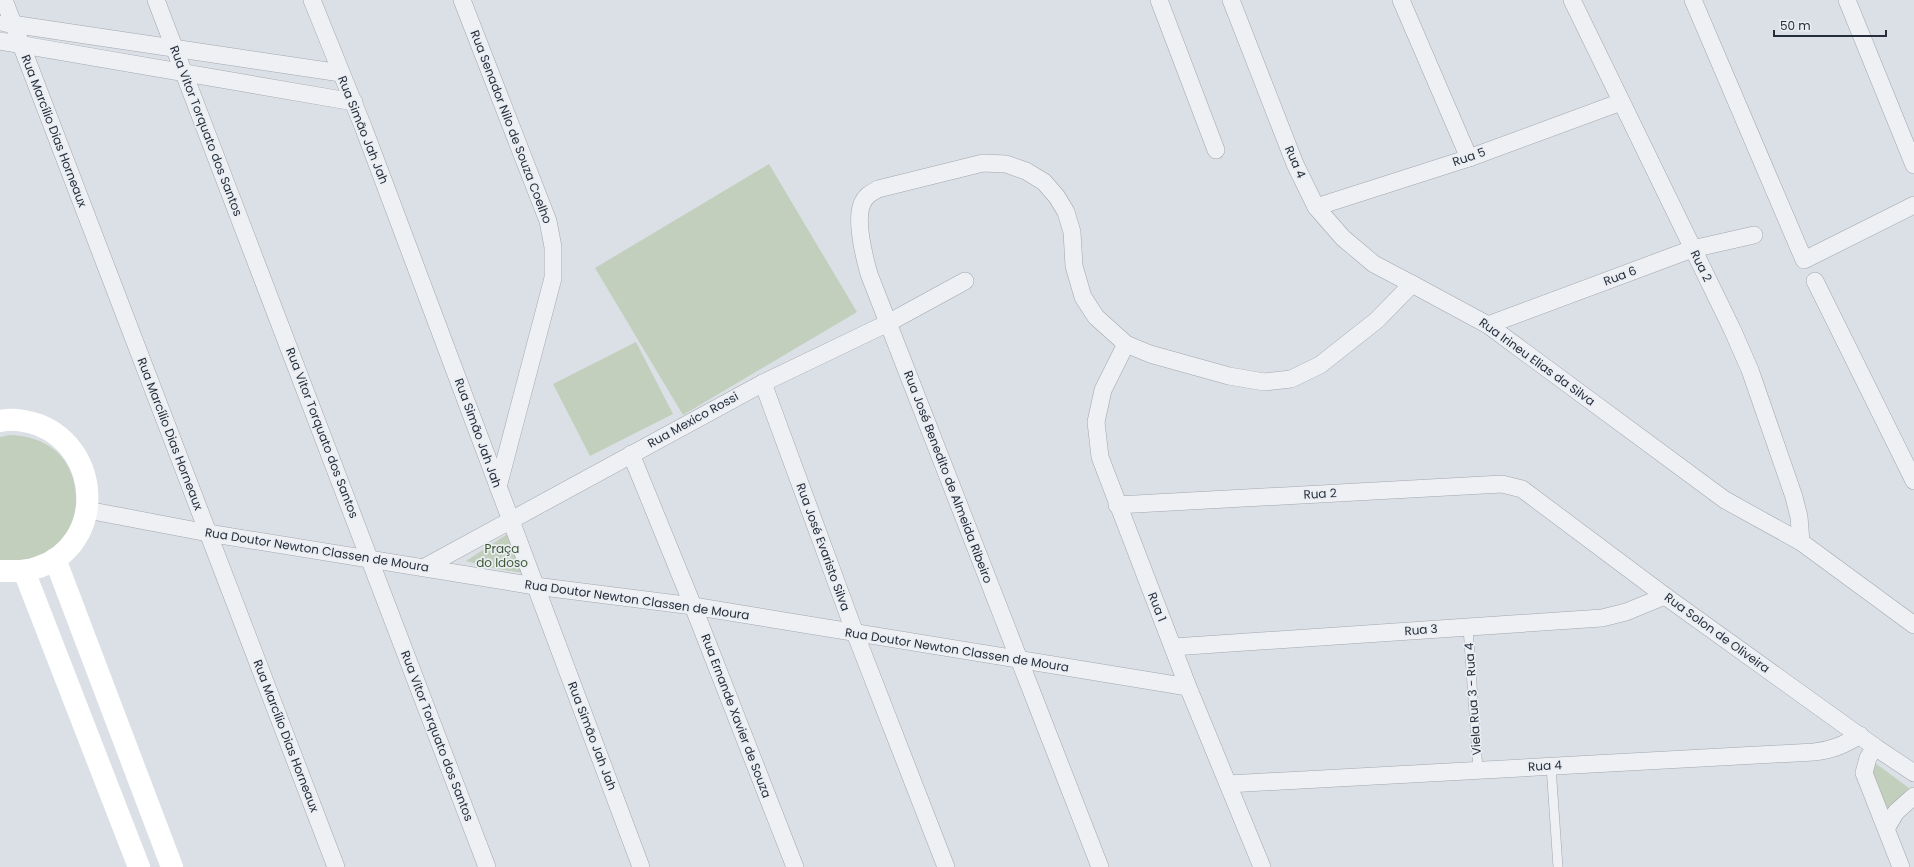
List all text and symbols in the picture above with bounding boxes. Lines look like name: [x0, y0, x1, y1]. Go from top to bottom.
scale bar: [1774, 12, 1886, 38]
text: 50 m: [1780, 17, 1811, 34]
street label: Rua Senador Nilo de Souza Coelho: [467, 28, 556, 226]
street label: Rua Vitor Torquato dos Santos: [166, 43, 247, 219]
street label: Rua Marcílio Dias Horneaux: [17, 52, 92, 210]
street label: Rua Simão Jah Jah: [334, 73, 393, 186]
street label: Rua 4: [1281, 143, 1310, 181]
street label: Rua 5: [1450, 143, 1488, 170]
street label: Rua 2: [1687, 247, 1716, 285]
street label: Rua 6: [1601, 262, 1639, 290]
street label: Rua Irineu Elias da Silva: [1476, 314, 1599, 409]
street label: Rua Vitor Torquato dos Santos: [282, 345, 363, 521]
street label: Rua Marcílio Dias Horneaux: [133, 355, 208, 513]
street label: Rua José Benedito de Almeida Ribeiro: [900, 368, 997, 586]
street label: Rua Simão Jah Jah: [451, 376, 506, 490]
street label: Rua Mexico Rossi: [644, 388, 741, 452]
street label: Rua José Evaristo Silva: [792, 480, 855, 613]
street label: Rua 2: [1303, 484, 1337, 503]
street label: Rua Doutor Newton Classen de Moura: [204, 523, 430, 576]
park label: Praça do Idoso: [476, 540, 528, 571]
street label: Rua Doutor Newton Classen de Moura: [524, 575, 751, 624]
street label: Rua Solon de Oliveira: [1661, 589, 1773, 677]
street label: Rua 1: [1144, 590, 1171, 624]
street label: Rua 3: [1404, 620, 1438, 639]
street label: Rua Doutor Newton Classen de Moura: [844, 623, 1070, 676]
street label: Rua Ernande Xavier de Souza: [697, 631, 776, 800]
street label: Viela Rua 3 - Rua 4: [1460, 642, 1485, 756]
street label: Rua Vitor Torquato dos Santos: [397, 648, 478, 824]
street label: Rua Marcílio Dias Horneaux: [249, 657, 324, 815]
street label: Rua Simão Jah Jah: [564, 679, 621, 793]
street label: Rua 4: [1528, 756, 1563, 775]

